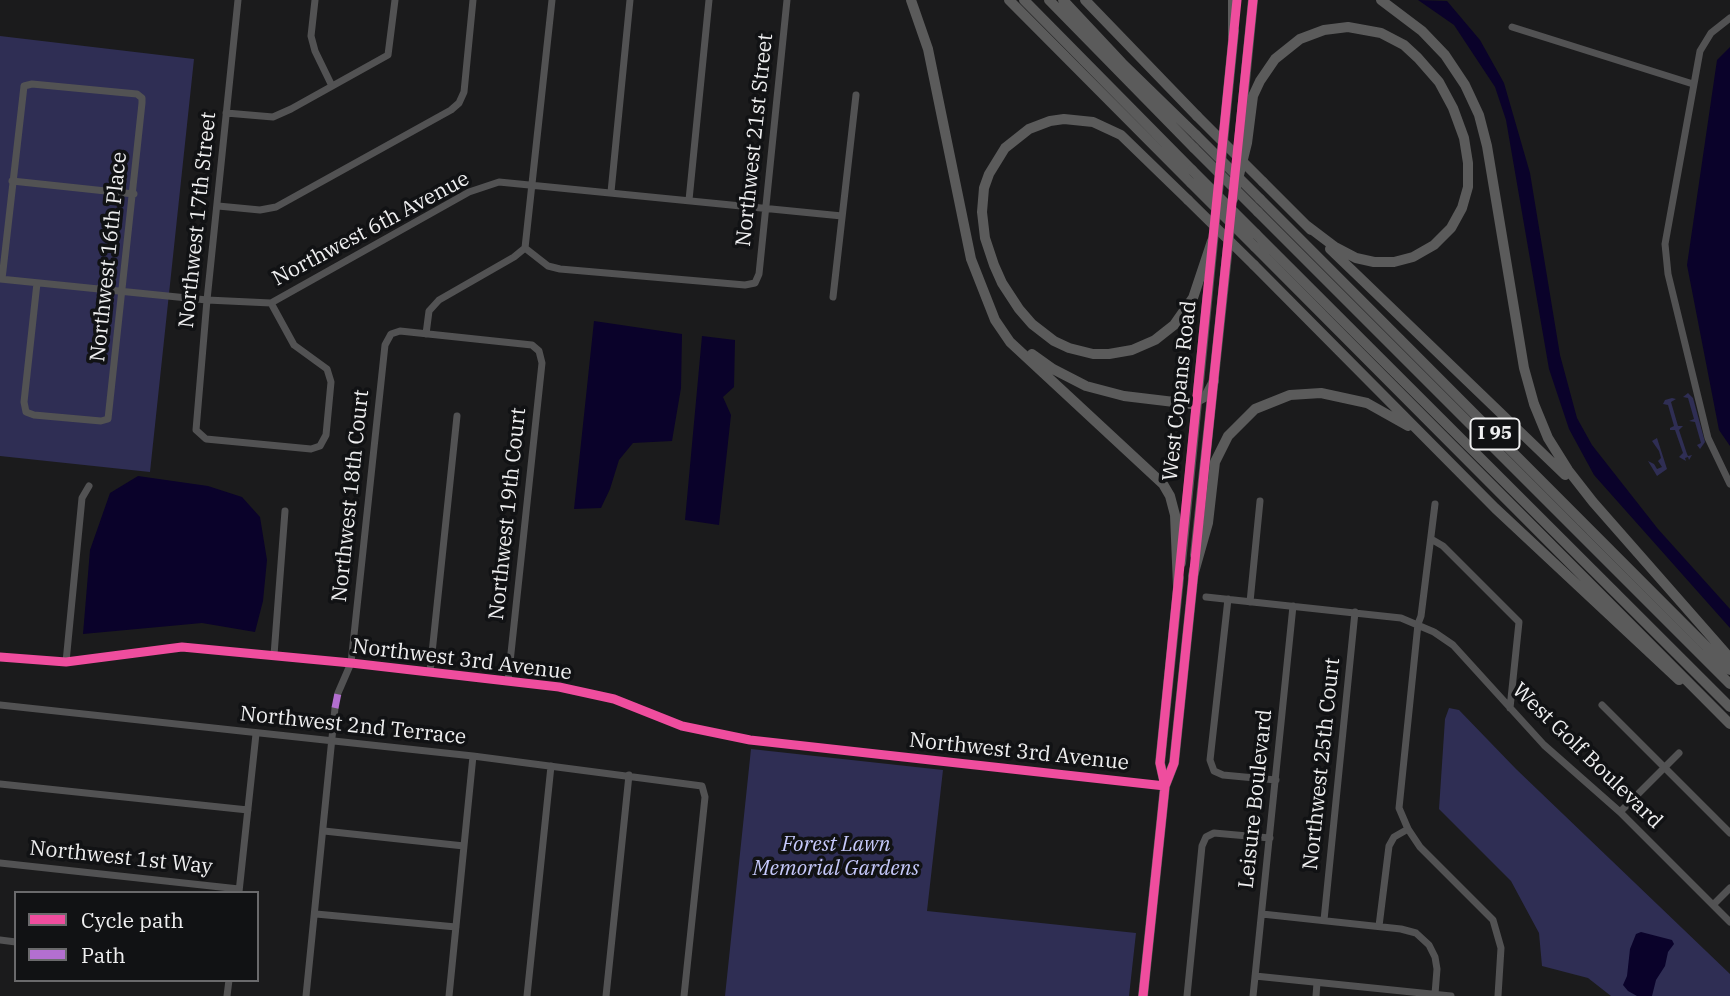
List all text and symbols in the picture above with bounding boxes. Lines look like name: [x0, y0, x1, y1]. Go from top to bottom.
street label: Northwest 21st Street: [731, 32, 779, 248]
street label: Northwest 17th Street: [174, 111, 222, 329]
street label: Northwest 16th Place: [85, 151, 133, 363]
street label: Northwest 6th Avenue: [268, 166, 474, 292]
street label: West Copans Road: [1158, 299, 1202, 483]
street label: Northwest 18th Court: [327, 389, 375, 603]
street label: Northwest 19th Court: [484, 407, 532, 621]
road number: I 95: [1470, 418, 1520, 449]
street label: Northwest 3rd Avenue: [351, 634, 573, 686]
street label: Northwest 25th Court: [1298, 657, 1346, 871]
street label: West Golf Boulevard: [1507, 678, 1667, 834]
street label: Northwest 2nd Terrace: [239, 702, 467, 750]
street label: Leisure Boulevard: [1234, 708, 1278, 890]
street label: Northwest 3rd Avenue: [908, 728, 1130, 776]
park label: Forest Lawn Memorial Gardens: [753, 832, 919, 882]
street label: Northwest 1st Way: [28, 836, 214, 880]
legend: [14, 891, 259, 982]
text: Cycle path: [81, 906, 184, 934]
text: Path: [81, 941, 126, 969]

